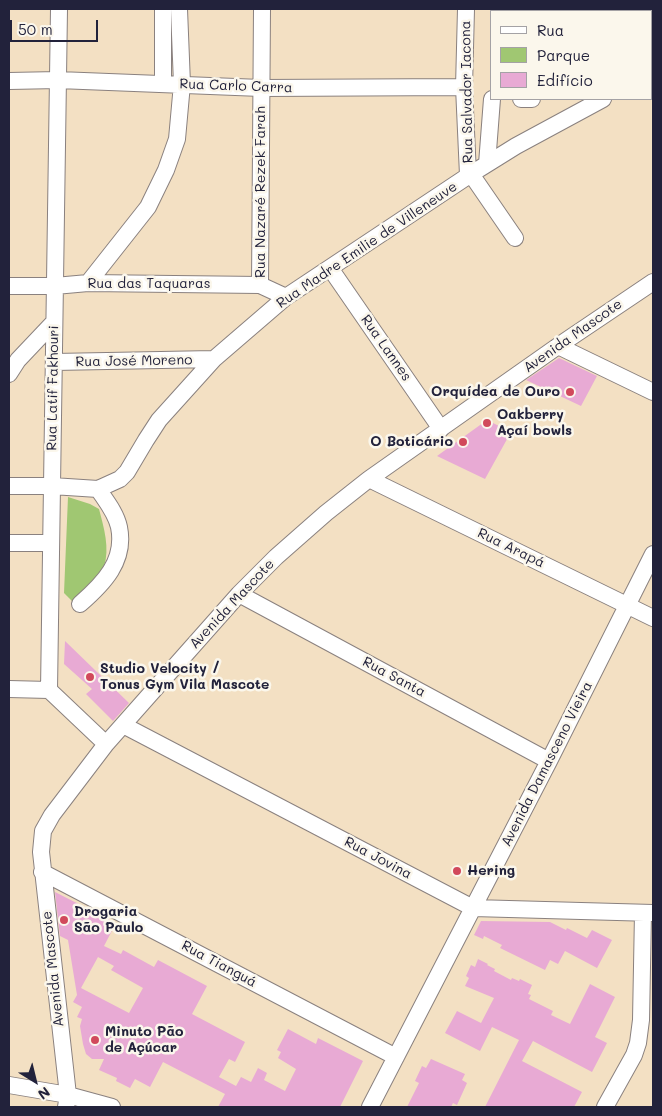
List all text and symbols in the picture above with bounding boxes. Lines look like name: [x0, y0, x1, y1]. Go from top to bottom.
scale bar: [12, 10, 100, 42]
legend: [490, 10, 652, 100]
text: 50 m: [18, 19, 53, 39]
text: Rua: [537, 20, 564, 40]
street label: Rua Salvador Iacona: [457, 21, 477, 163]
text: Parque: [537, 45, 590, 65]
text: Edifício: [537, 70, 593, 90]
street label: Rua Carlo Carra: [179, 76, 293, 96]
street label: Rua Nazaré Rezek Farah: [253, 106, 269, 278]
street label: Rua Madre Emilie de Villeneuve: [273, 178, 461, 312]
street label: Rua das Taquaras: [87, 276, 211, 292]
street label: Avenida Mascote: [520, 296, 626, 376]
street label: Rua Lannes: [357, 312, 415, 384]
street label: Rua Latif Fakhouri: [44, 325, 62, 451]
street label: Rua José Moreno: [75, 352, 193, 370]
place label: Orquídea de Ouro: [431, 384, 560, 400]
marker: Orquídea de Ouro: [564, 386, 576, 398]
place label: Oakberry Açaí bowls: [497, 407, 572, 440]
marker: Oakberry Açaí bowls: [481, 417, 493, 429]
place label: O Boticário: [370, 434, 453, 450]
marker: O Boticário: [457, 436, 469, 448]
street label: Rua Arapá: [475, 525, 547, 571]
street label: Avenida Mascote: [186, 556, 278, 652]
street label: Rua Santa: [360, 653, 428, 701]
place label: Studio Velocity / Tonus Gym Vila Mascote: [100, 661, 269, 694]
marker: Studio Velocity / Tonus Gym Vila Mascote: [84, 671, 96, 683]
street label: Avenida Damasceno Vieira: [498, 679, 596, 849]
street label: Rua Jovina: [341, 833, 415, 883]
place label: Hering: [467, 863, 515, 879]
marker: Hering: [451, 865, 463, 877]
place label: Drogaria São Paulo: [74, 904, 143, 936]
street label: Avenida Mascote: [39, 910, 67, 1028]
marker: Drogaria São Paulo: [58, 914, 70, 926]
street label: Rua Tianguá: [178, 937, 260, 991]
place label: Minuto Pão de Açúcar: [105, 1024, 184, 1056]
marker: Minuto Pão de Açúcar: [89, 1034, 101, 1046]
north arrow: [10, 1056, 60, 1106]
text: N: [34, 1083, 54, 1104]

